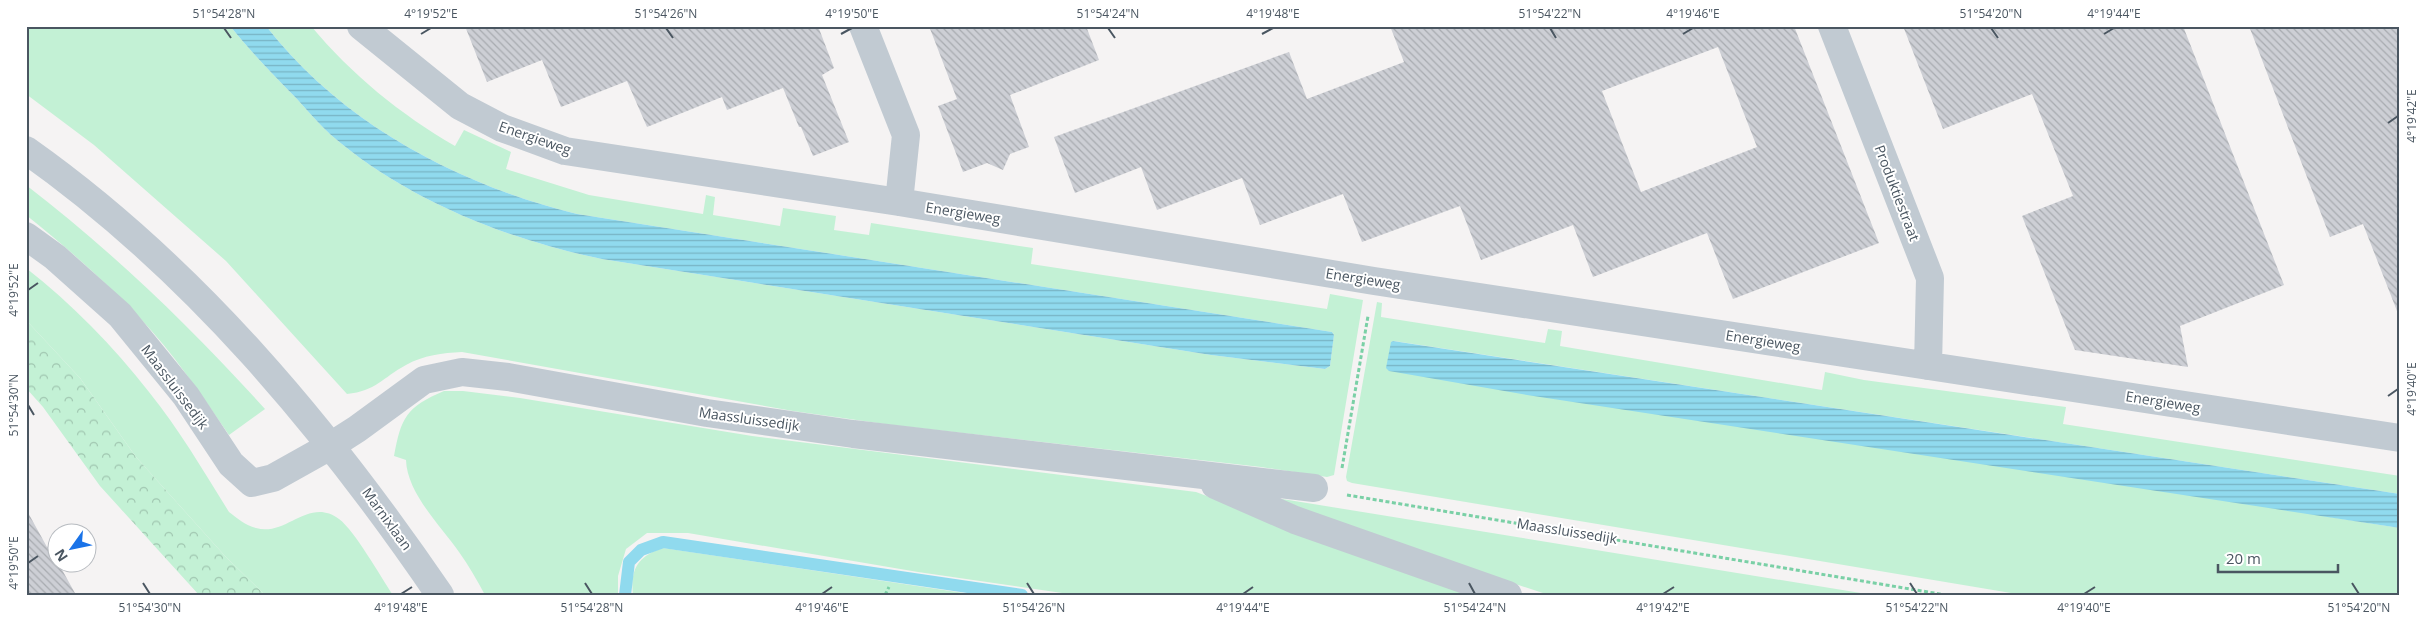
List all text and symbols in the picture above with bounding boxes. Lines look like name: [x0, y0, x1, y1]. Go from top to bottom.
text: 51°54'28"N: [193, 5, 255, 22]
text: 4°19'52"E: [404, 5, 458, 22]
text: 51°54'26"N: [635, 5, 697, 22]
text: 4°19'50"E: [825, 5, 879, 22]
text: 51°54'24"N: [1077, 5, 1139, 22]
text: 4°19'48"E: [1246, 5, 1300, 22]
text: 51°54'22"N: [1519, 5, 1581, 22]
text: 4°19'46"E: [1666, 5, 1720, 22]
text: 51°54'20"N: [1960, 5, 2022, 22]
text: 4°19'44"E: [2087, 5, 2141, 22]
text: 4°19'42"E: [2403, 89, 2420, 143]
street label: Energieweg: [496, 116, 574, 159]
street label: Produktiestraat: [1870, 142, 1925, 244]
street label: Energieweg: [924, 197, 1002, 228]
text: 4°19'52"E: [5, 263, 22, 317]
street label: Energieweg: [1324, 263, 1402, 294]
street label: Energieweg: [1724, 325, 1802, 356]
street label: Maassluissedijk: [137, 341, 214, 433]
text: 4°19'40"E: [2403, 362, 2420, 416]
text: 51°54'30"N: [5, 374, 22, 436]
street label: Energieweg: [2124, 386, 2202, 417]
street label: Maassluissedijk: [698, 402, 801, 435]
street label: Marnixlaan: [358, 483, 417, 554]
street label: Maassluissedijk: [1516, 513, 1619, 548]
north arrow: [48, 524, 98, 574]
text: 4°19'50"E: [5, 536, 22, 590]
scale bar: [2218, 541, 2338, 573]
text: N: [50, 545, 72, 565]
text: 20 m: [2226, 548, 2261, 568]
text: 51°54'30"N: [119, 599, 181, 616]
text: 4°19'48"E: [374, 599, 428, 616]
text: 51°54'28"N: [561, 599, 623, 616]
text: 4°19'46"E: [795, 599, 849, 616]
text: 51°54'26"N: [1003, 599, 1065, 616]
text: 4°19'44"E: [1216, 599, 1270, 616]
text: 51°54'24"N: [1444, 599, 1506, 616]
text: 4°19'42"E: [1636, 599, 1690, 616]
text: 51°54'22"N: [1886, 599, 1948, 616]
text: 4°19'40"E: [2057, 599, 2111, 616]
text: 51°54'20"N: [2328, 599, 2390, 616]

